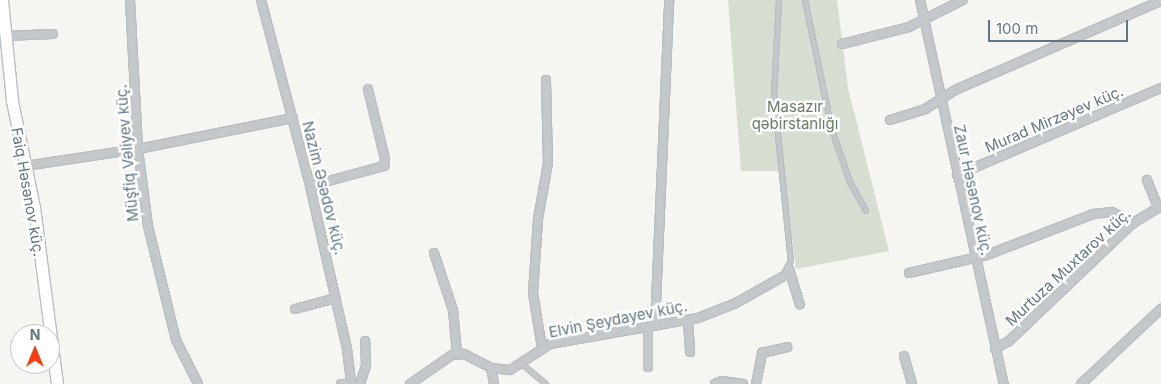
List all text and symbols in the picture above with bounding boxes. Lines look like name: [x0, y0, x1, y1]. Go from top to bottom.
scale bar: [991, 10, 1131, 42]
text: 100 m: [996, 19, 1038, 38]
street label: Murad Mirzəyev küç.: [982, 82, 1126, 156]
street label: Müşfiq Vəliyev küç.: [112, 84, 142, 222]
park label: Masazır qəbirstanlığı: [752, 97, 838, 132]
street label: Nazim Əsədov küç.: [299, 119, 349, 257]
street label: Zaur Həsənov küç.: [950, 123, 996, 257]
street label: Faiq Həsənov küç.: [8, 126, 48, 258]
street label: Murtuza Muxtarov küç.: [1002, 204, 1134, 330]
street label: Elvin Şeydayev küç.: [547, 297, 689, 341]
north arrow: [10, 324, 60, 374]
text: N: [30, 326, 40, 343]

